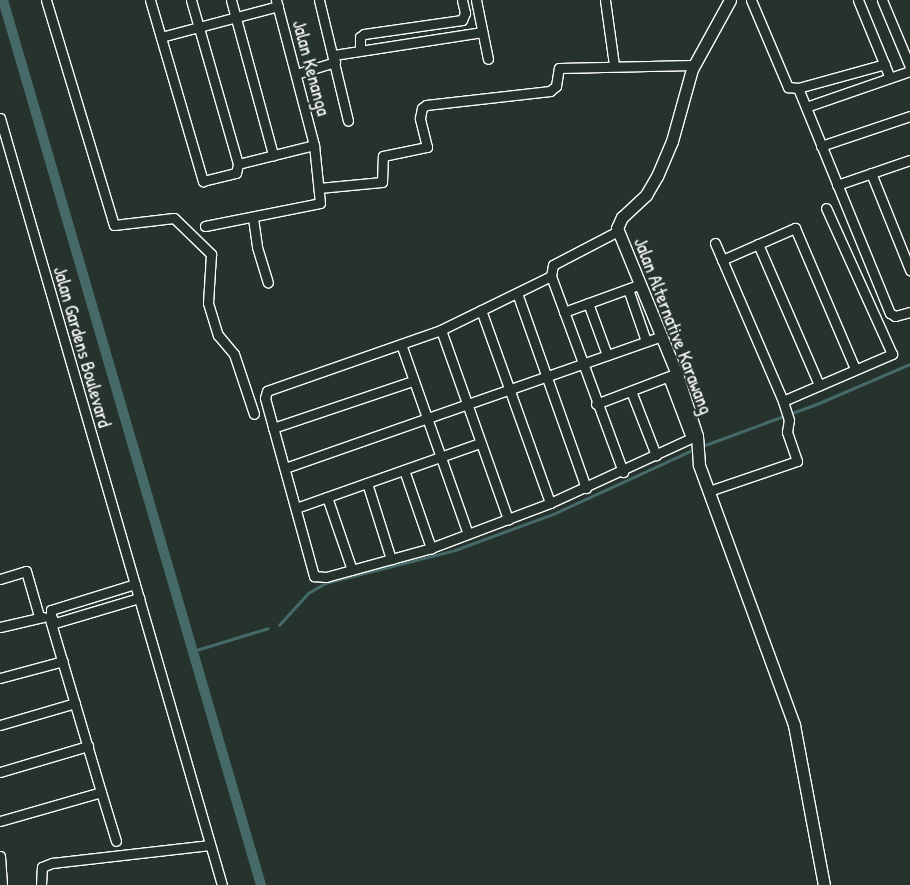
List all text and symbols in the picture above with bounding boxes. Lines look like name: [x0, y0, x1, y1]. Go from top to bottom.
street label: Jalan Kenanga: [287, 18, 335, 118]
street label: Jalan Alternative Karawang: [629, 234, 717, 418]
street label: Jalan Gardens Boulevard: [48, 264, 116, 430]

